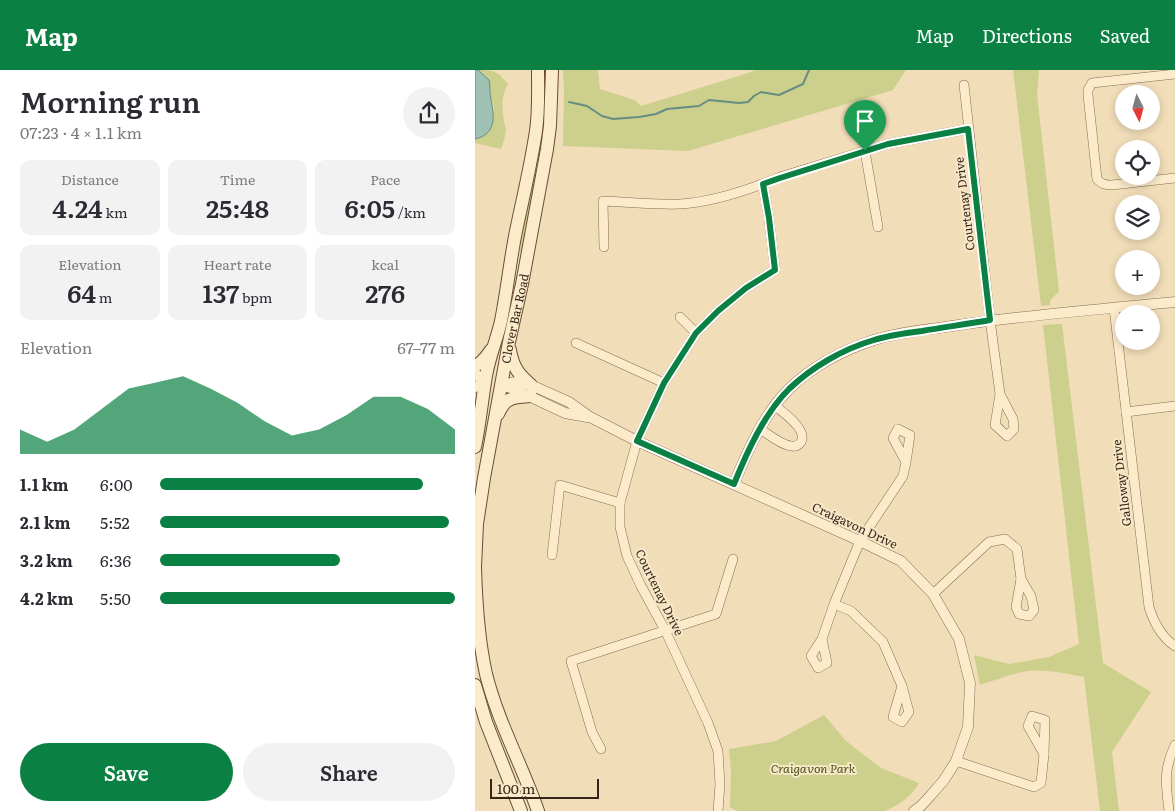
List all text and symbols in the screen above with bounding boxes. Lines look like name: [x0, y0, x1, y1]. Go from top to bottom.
text: Map: [25, 18, 78, 53]
text: Map: [916, 22, 954, 49]
text: Directions: [982, 22, 1072, 49]
text: Saved: [1100, 22, 1150, 49]
text: Morning run: [20, 80, 201, 122]
north arrow: [1115, 85, 1160, 130]
map controls: [1115, 85, 1160, 350]
button: share: [403, 87, 455, 139]
pin: [844, 100, 886, 151]
icon: arrive: [851, 107, 879, 135]
text: 07:23 · 4 × 1.1 km: [20, 120, 142, 144]
button: locate: [1115, 140, 1160, 185]
street label: Courtenay Drive: [949, 156, 979, 252]
text: Distance: [61, 169, 119, 189]
text: Time: [220, 169, 255, 189]
text: Pace: [370, 169, 400, 189]
text: 4.24: [52, 189, 103, 226]
text: 25:48: [206, 189, 269, 226]
text: 6:05: [344, 189, 395, 226]
button: layers: [1115, 195, 1160, 240]
text: km: [103, 202, 128, 222]
text: /km: [395, 202, 426, 222]
button: +: [1115, 250, 1160, 295]
text: Elevation: [58, 254, 121, 274]
text: Heart rate: [204, 254, 271, 274]
text: kcal: [371, 254, 399, 274]
street label: Clover Bar Road: [496, 271, 533, 365]
text: 64: [67, 274, 96, 311]
text: 137: [203, 274, 239, 311]
text: 276: [365, 274, 405, 311]
text: m: [96, 287, 112, 307]
text: bpm: [239, 287, 272, 307]
button: −: [1115, 305, 1160, 350]
text: Elevation: [20, 335, 92, 359]
text: 67–77 m: [397, 335, 455, 359]
street label: Galloway Drive: [1107, 439, 1135, 527]
text: 1.1 km: [20, 472, 68, 496]
text: 6:00: [100, 472, 132, 496]
street label: Craigavon Drive: [809, 497, 901, 553]
text: 2.1 km: [20, 510, 70, 534]
text: 5:52: [100, 510, 130, 534]
street label: Courtenay Drive: [631, 546, 689, 638]
text: 3.2 km: [20, 548, 73, 572]
text: 6:36: [100, 548, 131, 572]
text: 4.2 km: [20, 586, 73, 610]
text: 5:50: [100, 586, 131, 610]
button: Save: [20, 743, 233, 801]
button: Share: [243, 743, 455, 801]
park label: Craigavon Park: [771, 759, 856, 777]
scale bar: [490, 776, 599, 799]
text: 100 m: [497, 778, 535, 798]

